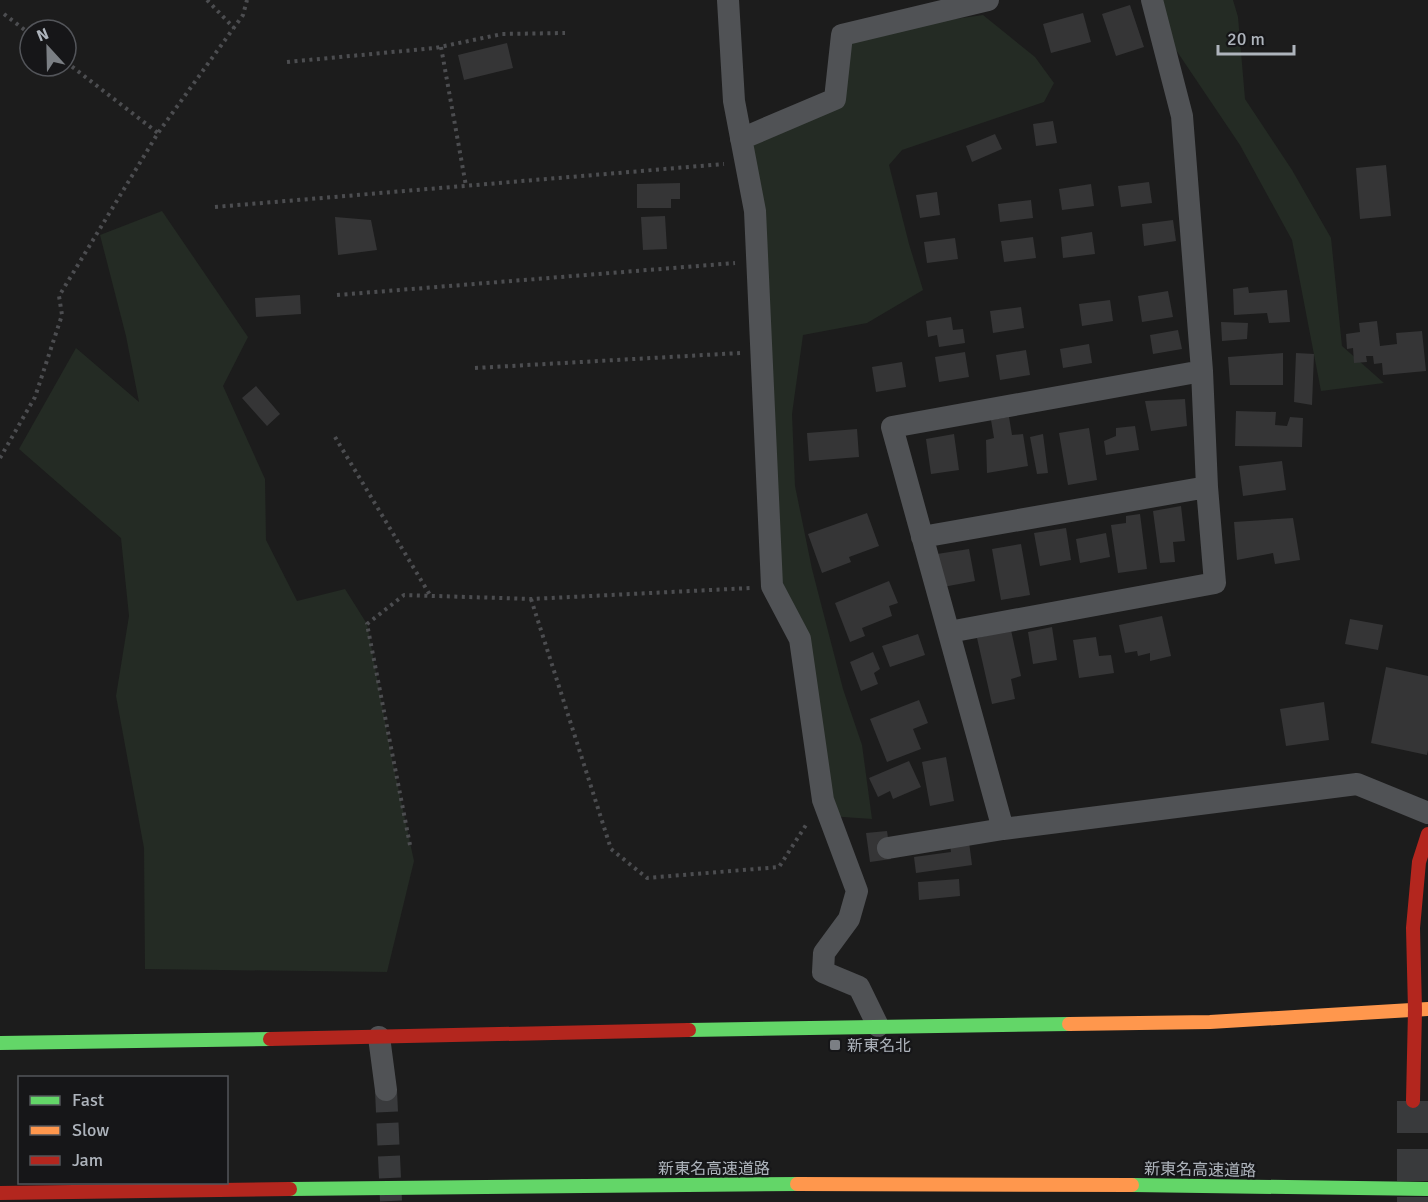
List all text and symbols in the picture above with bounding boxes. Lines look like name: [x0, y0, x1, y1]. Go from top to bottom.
north arrow: [18, 18, 78, 78]
scale bar: [1218, 18, 1294, 56]
text: N: [34, 24, 52, 46]
text: 20 m: [1227, 28, 1265, 50]
place label: 新東名北: [847, 1036, 911, 1056]
marker: 新東名北: [828, 1038, 842, 1052]
legend: [18, 1076, 228, 1184]
text: Fast: [72, 1089, 104, 1111]
text: Slow: [72, 1119, 109, 1141]
text: Jam: [72, 1149, 103, 1171]
street label: 新東名高速道路: [658, 1159, 770, 1179]
street label: 新東名高速道路: [1144, 1159, 1256, 1181]

